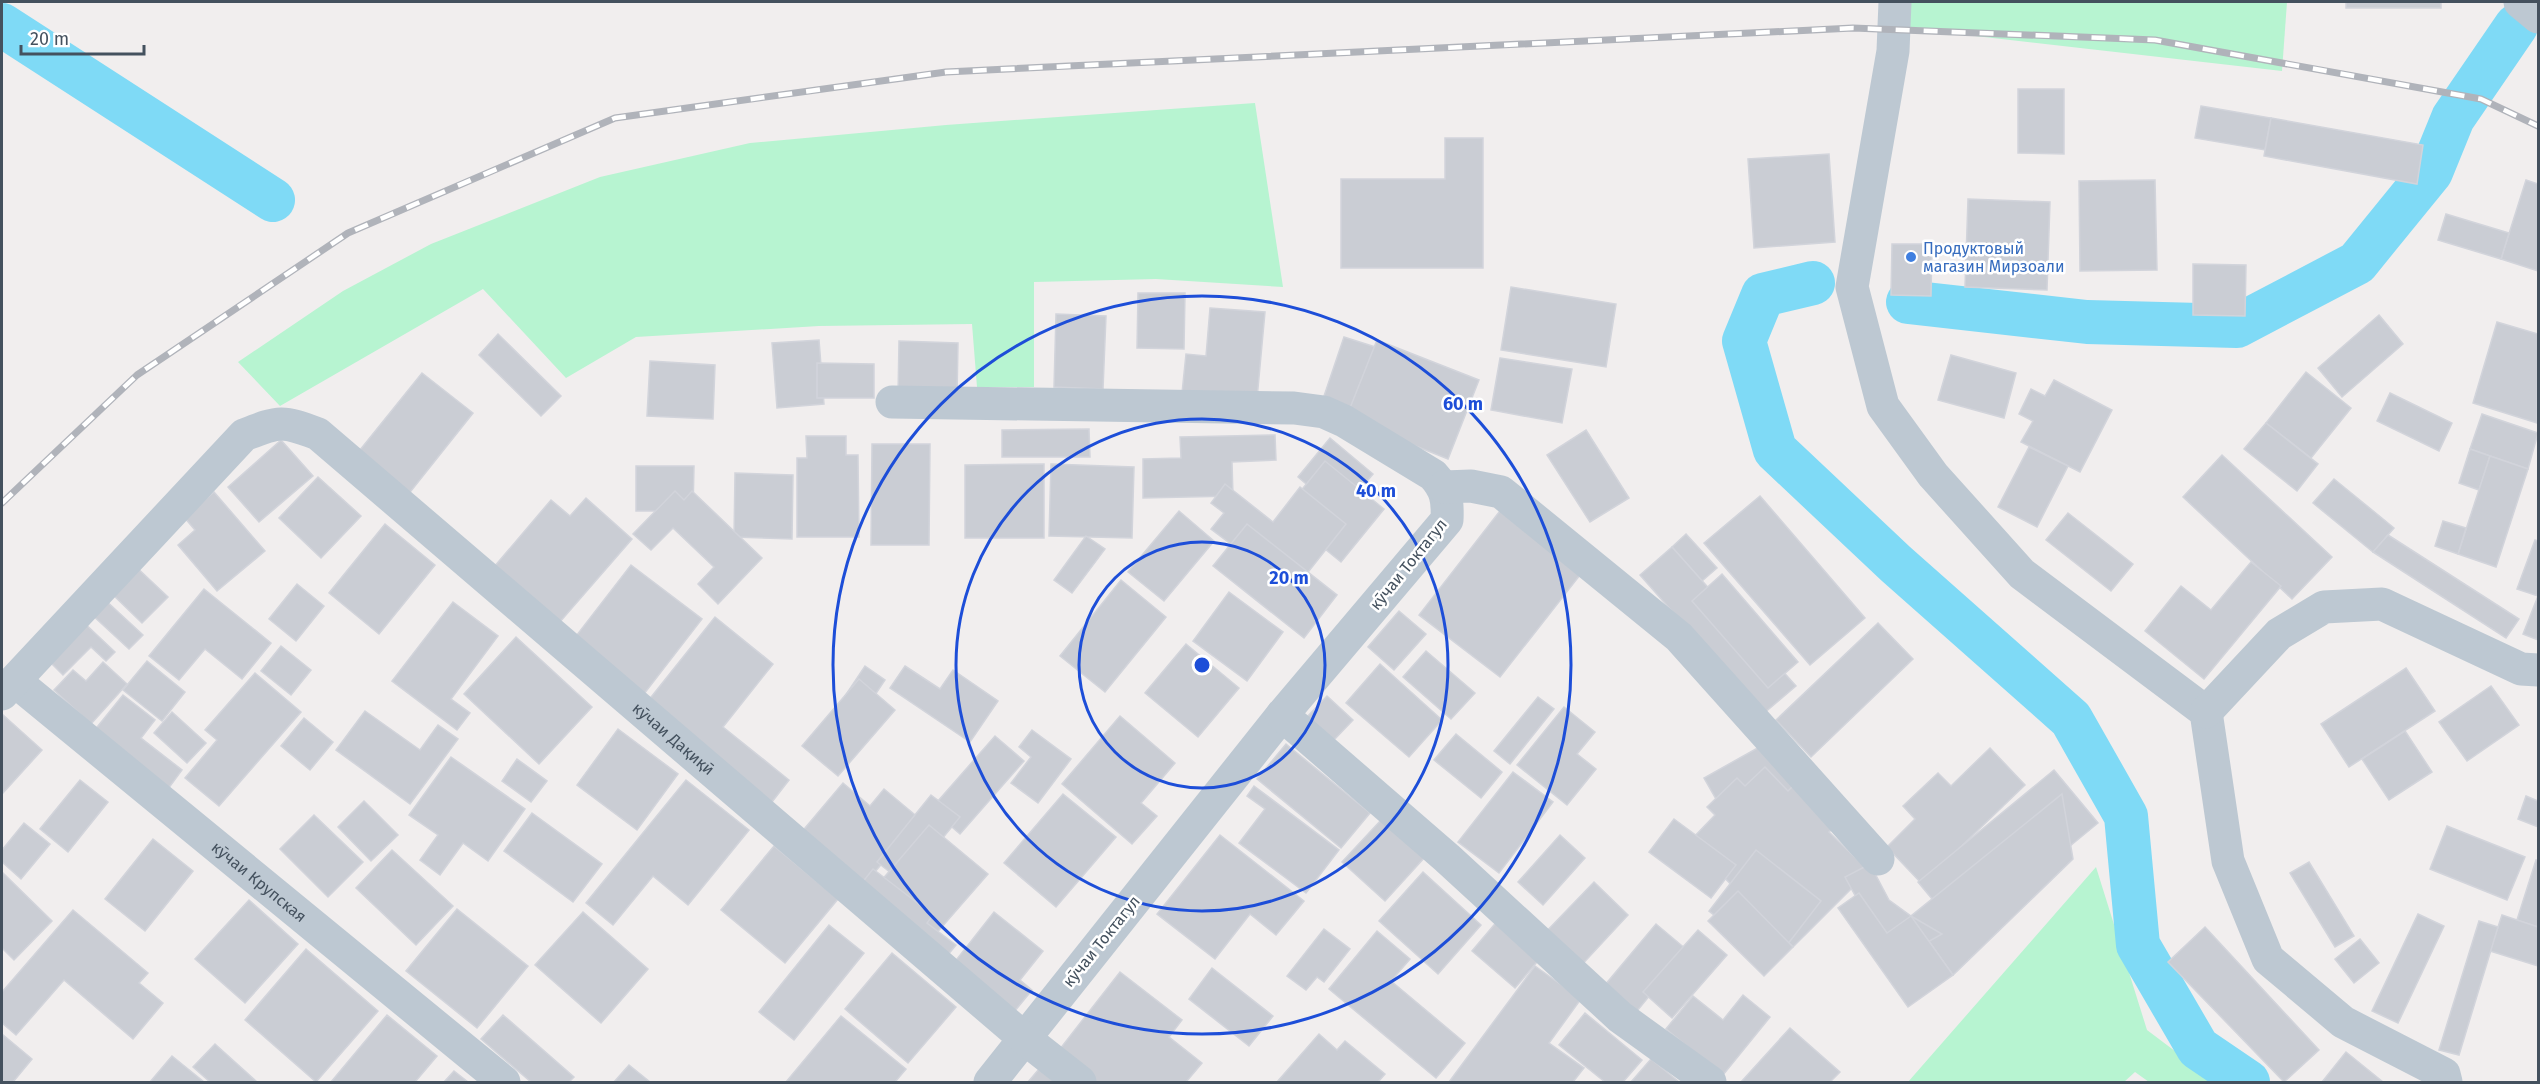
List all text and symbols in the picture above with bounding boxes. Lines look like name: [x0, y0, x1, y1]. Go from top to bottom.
scale bar: [21, 18, 144, 56]
text: 20 m: [30, 28, 69, 50]
place label: Продуктовый магазин Мирзоали: [1923, 239, 2065, 276]
marker: Продуктовый магазин Мирзоали: [1904, 250, 1918, 264]
text: 60 m: [1443, 393, 1483, 415]
text: 40 m: [1356, 480, 1396, 502]
street label: кӯчаи Токтагул: [1366, 515, 1451, 614]
text: 20 m: [1269, 567, 1309, 589]
centre of rings: [1192, 655, 1212, 675]
street label: кӯчаи Дақиқӣ: [629, 698, 718, 779]
street label: кӯчаи Крупская: [208, 837, 310, 926]
street label: кӯчаи Токтагул: [1059, 892, 1144, 991]

